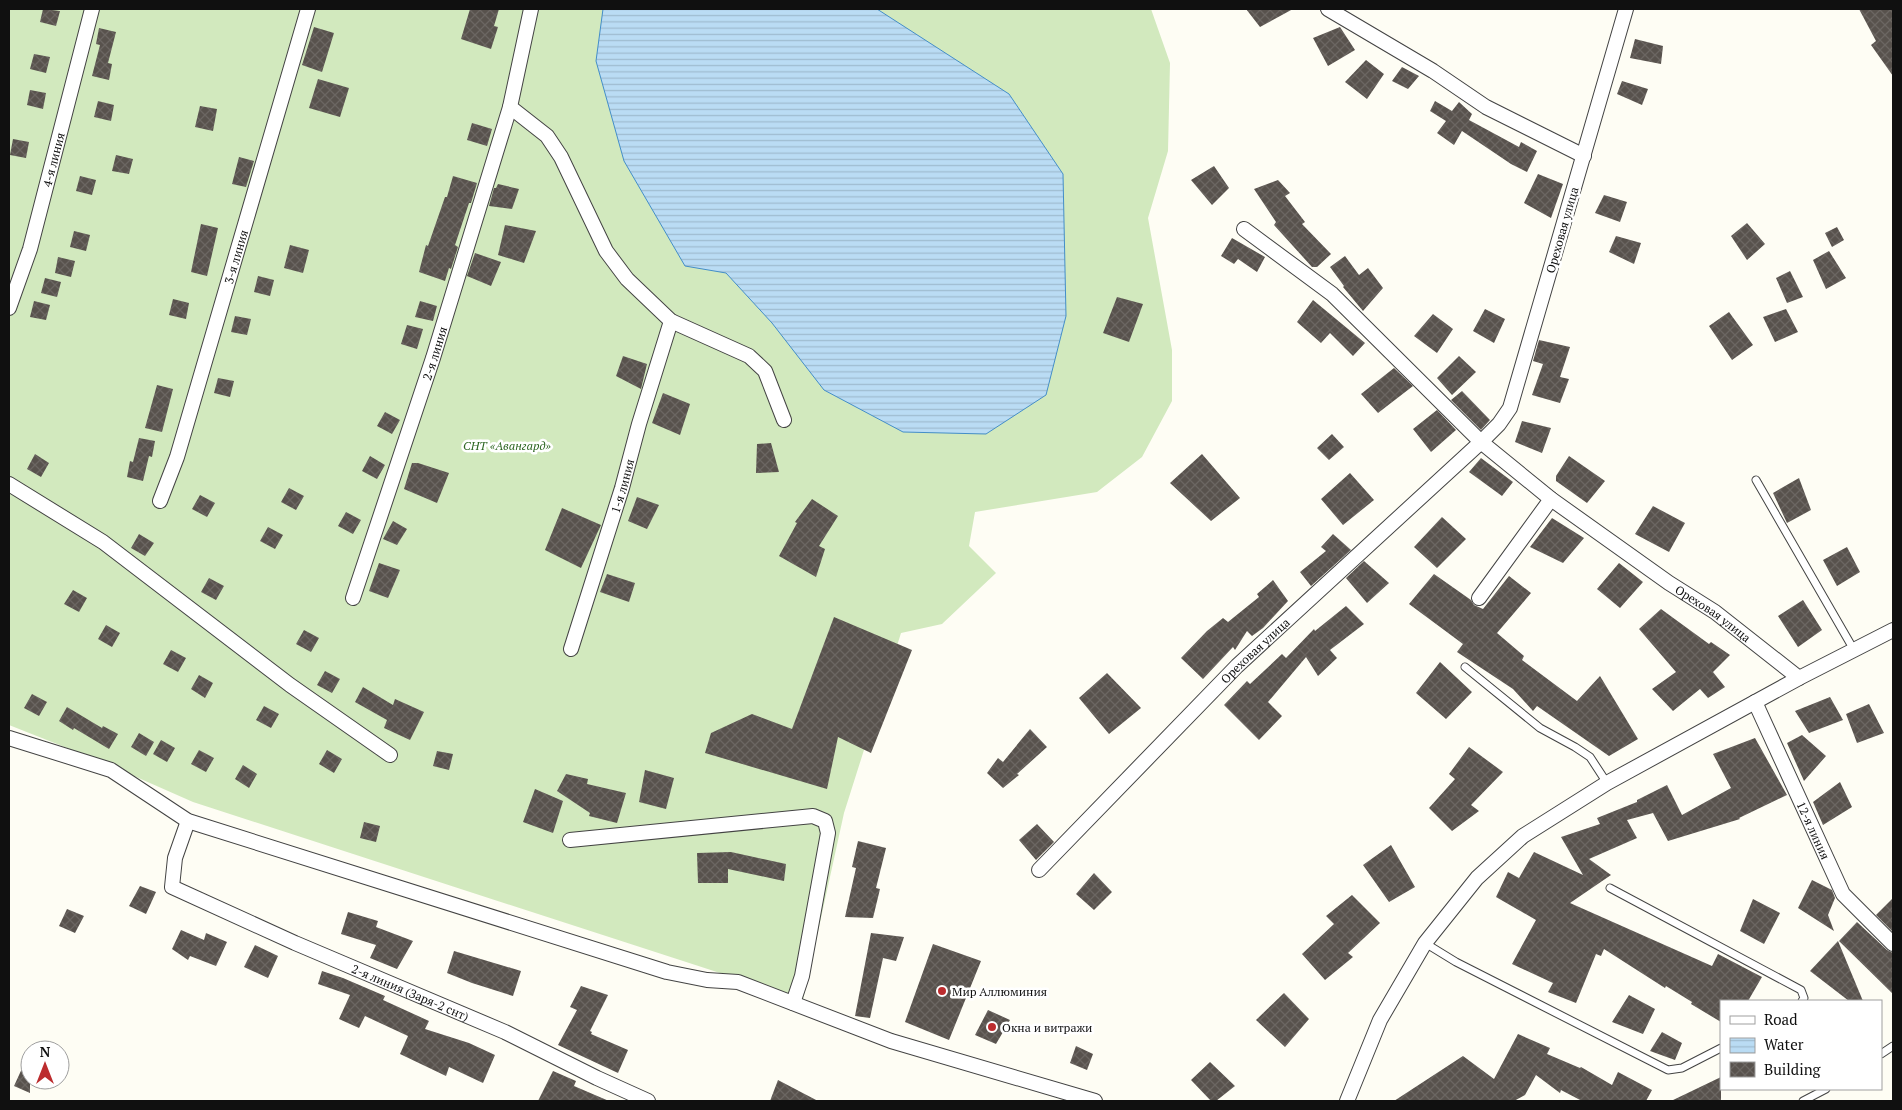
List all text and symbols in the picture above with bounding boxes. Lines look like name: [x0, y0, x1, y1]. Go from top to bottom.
street label: 4-я линия: [39, 131, 67, 188]
street label: Ореховая улица: [1543, 185, 1581, 275]
street label: 3-я линия: [221, 228, 251, 285]
street label: 2-я линия: [419, 324, 450, 382]
park label: СНТ «Авангард»: [463, 438, 551, 453]
street label: 1-я линия: [607, 457, 637, 515]
street label: Ореховая улица: [1673, 581, 1754, 645]
street label: Ореховая улица: [1217, 614, 1292, 686]
street label: 12-я линия: [1794, 799, 1833, 861]
street label: 2-я линия (Заря-2 снт): [350, 960, 471, 1023]
place label: Мир Аллюминия: [952, 984, 1047, 999]
marker: Мир Аллюминия: [936, 985, 948, 997]
legend: [1720, 1000, 1882, 1090]
text: Road: [1764, 1009, 1797, 1029]
place label: Окна и витражи: [1002, 1020, 1092, 1035]
marker: Окна и витражи: [986, 1021, 998, 1033]
text: Water: [1764, 1034, 1804, 1054]
north arrow: [20, 1040, 70, 1090]
text: N: [40, 1042, 51, 1061]
text: Building: [1764, 1059, 1822, 1079]

